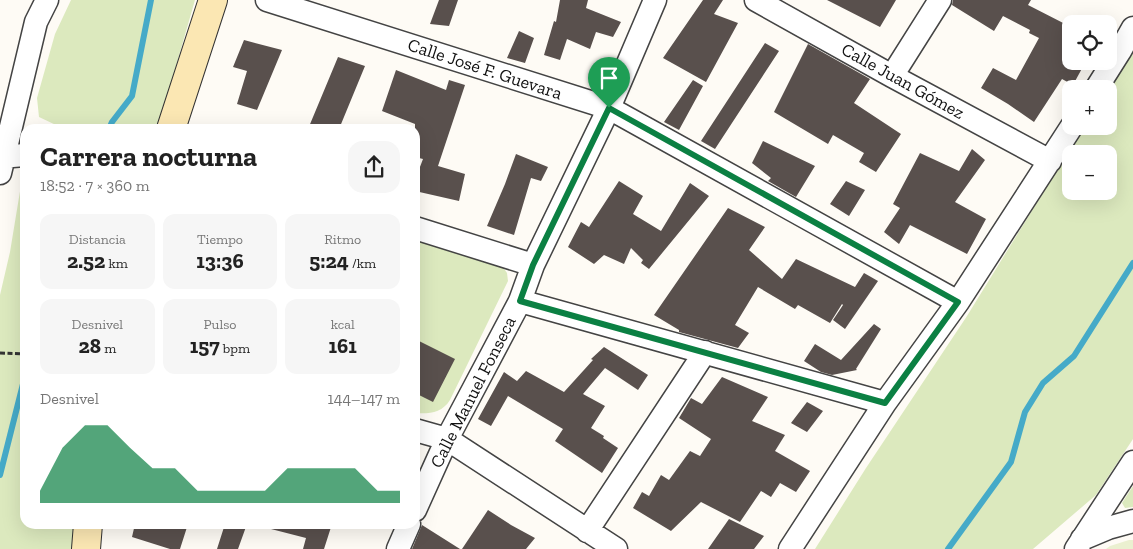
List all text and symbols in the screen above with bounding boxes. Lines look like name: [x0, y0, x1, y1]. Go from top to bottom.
map controls: [1062, 15, 1117, 200]
button: locate: [1062, 15, 1117, 70]
street label: Calle José F. Guevara: [405, 34, 565, 104]
street label: Calle Juan Gómez: [838, 38, 968, 124]
pin: [588, 57, 630, 108]
icon: arrive: [595, 64, 623, 92]
button: +: [1062, 80, 1117, 135]
text: Carrera nocturna: [40, 140, 257, 173]
button: share: [348, 141, 400, 193]
button: −: [1062, 145, 1117, 200]
text: 18:52 · 7 × 360 m: [40, 176, 150, 195]
text: Distancia: [69, 231, 126, 248]
text: Tiempo: [197, 231, 243, 248]
text: Ritmo: [324, 231, 361, 248]
text: 2.52: [67, 248, 105, 273]
text: 13:36: [196, 248, 244, 273]
text: 5:24: [309, 248, 349, 273]
text: km: [105, 255, 128, 272]
text: /km: [349, 255, 376, 272]
street label: Calle Manuel Fonseca: [425, 312, 521, 471]
text: Desnivel: [72, 316, 123, 333]
text: Pulso: [204, 316, 236, 333]
text: kcal: [331, 316, 355, 333]
text: 28: [78, 333, 101, 358]
text: 157: [190, 333, 220, 358]
text: 161: [329, 333, 357, 358]
text: m: [101, 340, 116, 357]
text: bpm: [220, 340, 250, 357]
text: Desnivel: [40, 389, 99, 408]
text: 144–147 m: [328, 389, 400, 408]

